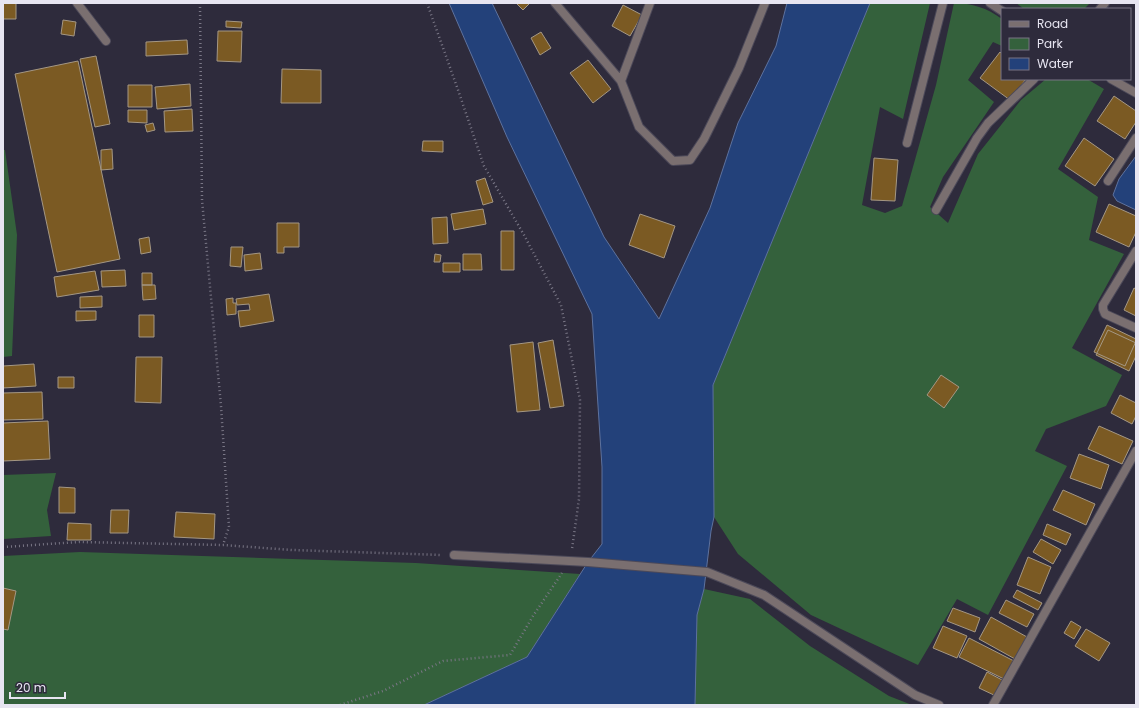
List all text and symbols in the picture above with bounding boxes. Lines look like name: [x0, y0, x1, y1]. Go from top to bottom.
legend: [1001, 8, 1131, 80]
text: Road: [1037, 15, 1068, 32]
text: Park: [1037, 35, 1064, 52]
text: Water: [1037, 55, 1074, 72]
scale bar: [10, 674, 65, 700]
text: 20 m: [16, 679, 46, 696]

